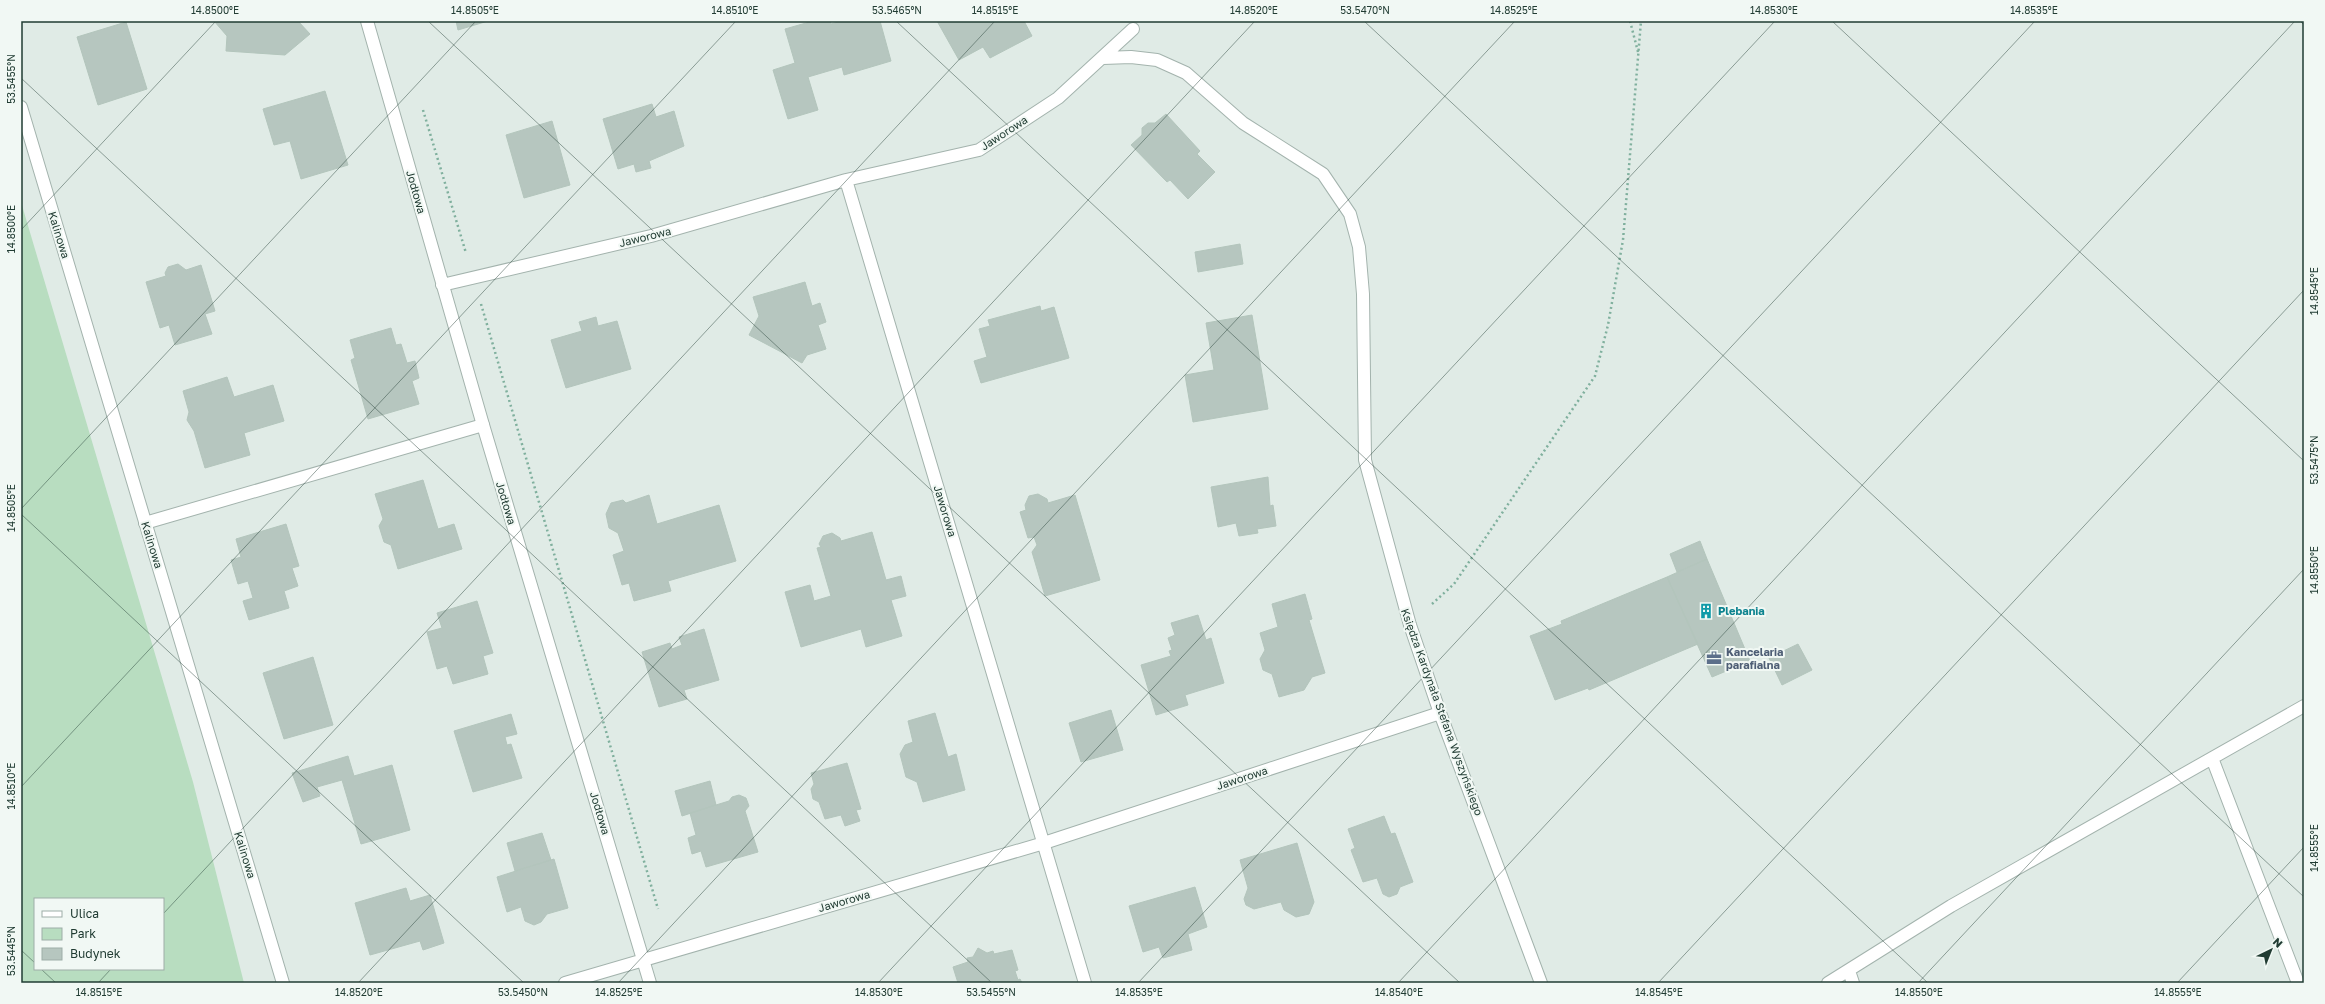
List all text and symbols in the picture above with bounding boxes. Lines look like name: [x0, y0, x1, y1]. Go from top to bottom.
text: 14.8500°E: [191, 4, 239, 16]
text: 14.8505°E: [451, 4, 499, 16]
text: 14.8510°E: [712, 4, 758, 16]
text: 53.5465°N: [872, 4, 922, 16]
text: 14.8515°E: [972, 4, 1018, 16]
text: 14.8520°E: [1230, 4, 1278, 16]
text: 53.5470°N: [1340, 4, 1390, 16]
text: 14.8525°E: [1490, 4, 1538, 16]
text: 14.8530°E: [1750, 4, 1798, 16]
text: 14.8535°E: [2010, 4, 2058, 16]
text: 53.5455°N: [5, 54, 17, 104]
street label: Jaworowa: [978, 113, 1030, 153]
street label: Jodłowa: [404, 169, 429, 215]
text: 14.8500°E: [5, 205, 17, 253]
street label: Kalinowa: [46, 210, 73, 260]
street label: Jaworowa: [618, 224, 672, 249]
text: 14.8545°E: [2308, 267, 2320, 315]
text: 53.5475°N: [2308, 435, 2320, 485]
street label: Jodłowa: [494, 480, 519, 526]
text: 14.8505°E: [5, 484, 17, 532]
street label: Jaworowa: [931, 484, 959, 538]
street label: Kalinowa: [139, 520, 166, 570]
text: 14.8550°E: [2308, 546, 2320, 594]
building icon: Plebania: [1697, 602, 1715, 620]
place label: Plebania: [1718, 604, 1765, 617]
street label: Księdza Kardynała Stefana Wyszyńskiego: [1399, 606, 1486, 818]
place label: Kancelaria parafialna: [1726, 645, 1783, 671]
office icon: Kancelaria parafialna: [1705, 649, 1723, 667]
text: 14.8510°E: [5, 763, 17, 809]
street label: Jaworowa: [1215, 763, 1269, 792]
street label: Jodłowa: [588, 790, 613, 836]
text: 14.8555°E: [2308, 824, 2320, 872]
street label: Kalinowa: [232, 830, 259, 880]
street label: Jaworowa: [817, 887, 871, 914]
legend: [34, 898, 164, 970]
text: Ulica: [70, 906, 99, 921]
text: 53.5445°N: [5, 926, 17, 976]
text: Park: [70, 926, 96, 941]
north arrow: [2251, 930, 2291, 970]
text: N: [2271, 935, 2286, 950]
text: Budynek: [70, 946, 121, 961]
text: 14.8515°E: [76, 986, 122, 998]
text: 14.8520°E: [335, 986, 383, 998]
text: 53.5450°N: [498, 986, 548, 998]
text: 14.8525°E: [595, 986, 643, 998]
text: 14.8530°E: [855, 986, 903, 998]
text: 53.5455°N: [966, 986, 1016, 998]
text: 14.8535°E: [1115, 986, 1163, 998]
text: 14.8540°E: [1375, 986, 1423, 998]
text: 14.8545°E: [1635, 986, 1683, 998]
text: 14.8550°E: [1895, 986, 1943, 998]
text: 14.8555°E: [2154, 986, 2202, 998]

